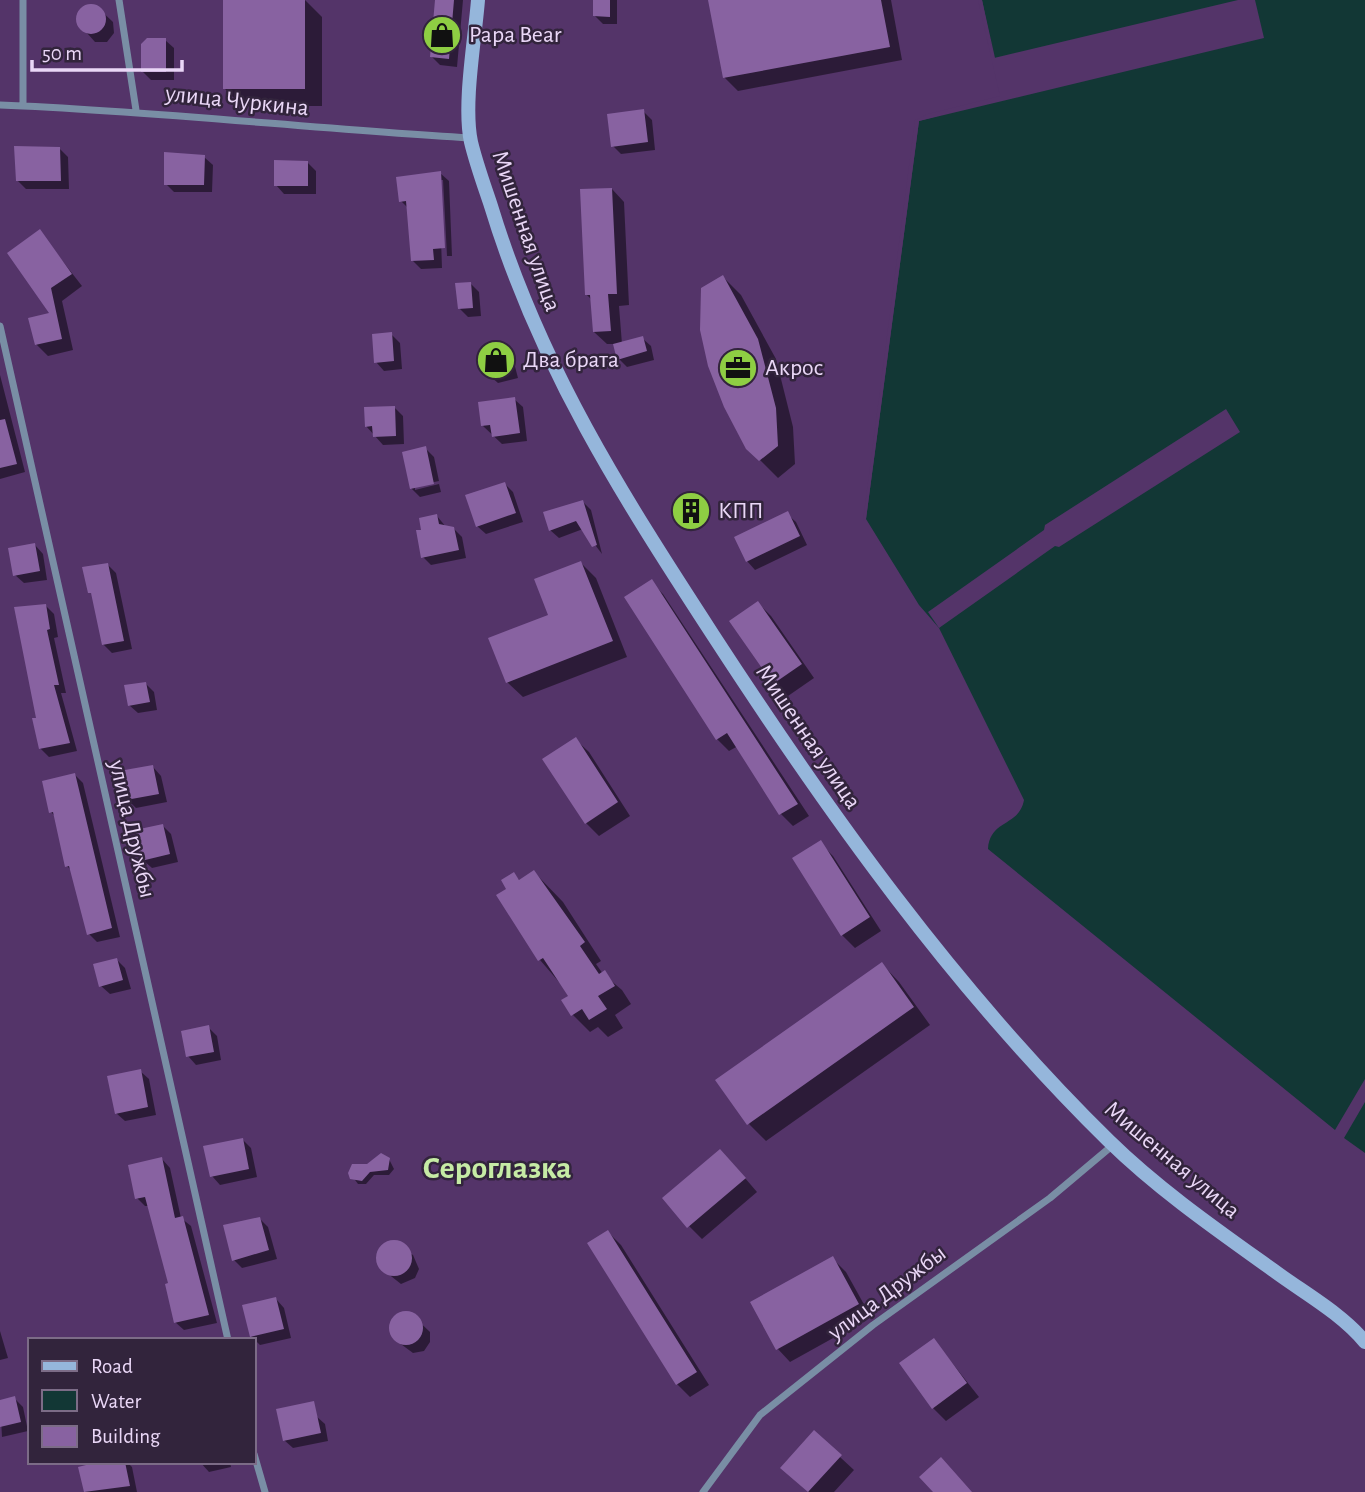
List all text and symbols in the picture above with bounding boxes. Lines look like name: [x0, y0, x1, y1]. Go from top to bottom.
shop icon: Papa Bear: [421, 14, 463, 56]
place label: Papa Bear: [469, 23, 562, 47]
scale bar: [32, 28, 182, 72]
text: 50 m: [42, 43, 82, 64]
street label: улица Чуркина: [163, 81, 310, 120]
street label: Мишенная улица: [487, 147, 565, 315]
shop icon: Два брата: [475, 339, 517, 381]
office icon: Акрос: [717, 347, 759, 389]
place label: Два брата: [523, 348, 619, 372]
place label: Акрос: [765, 356, 823, 380]
building icon: КПП: [670, 490, 712, 532]
place label: КПП: [718, 499, 764, 523]
street label: Мишенная улица: [751, 660, 865, 814]
street label: улица Дружбы: [104, 757, 160, 900]
street label: Мишенная улица: [1100, 1097, 1244, 1223]
district label: Сероглазка: [423, 1152, 571, 1184]
street label: улица Дружбы: [823, 1241, 950, 1346]
legend: [28, 1338, 256, 1464]
text: Road: [91, 1356, 133, 1377]
text: Water: [91, 1391, 141, 1412]
text: Building: [91, 1426, 161, 1447]

